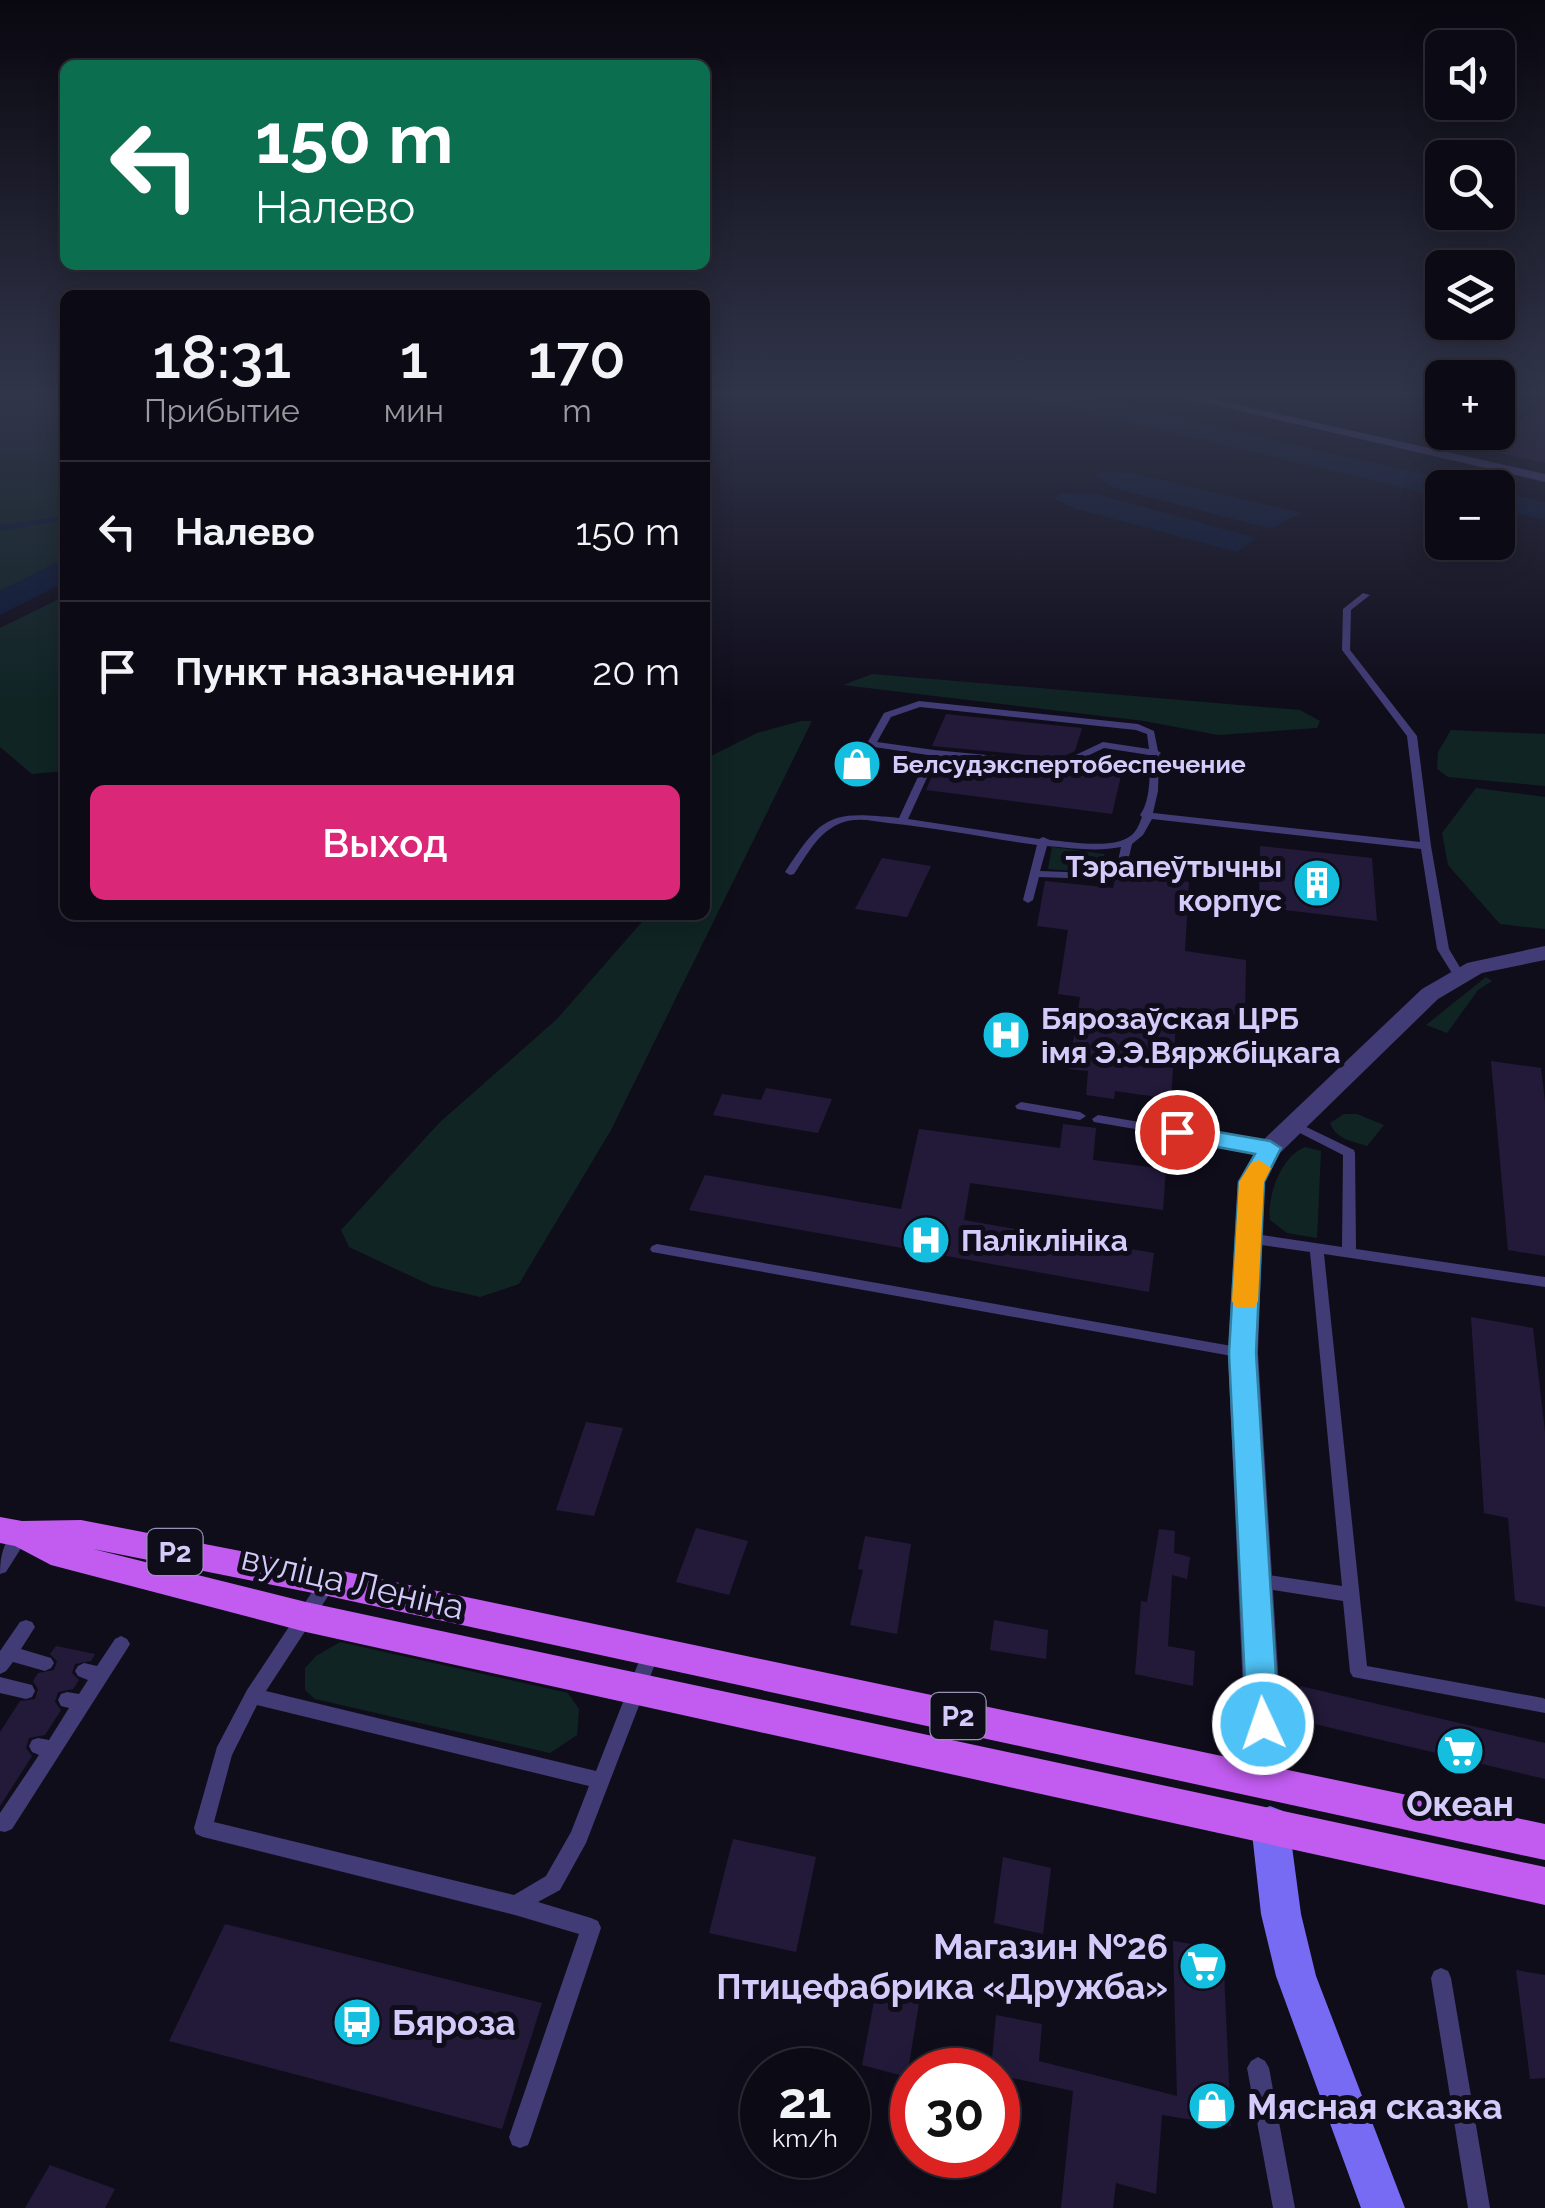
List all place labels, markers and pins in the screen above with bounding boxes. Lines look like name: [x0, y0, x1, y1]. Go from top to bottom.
shop icon: Белсудэкспертобеспечение: [831, 738, 883, 790]
place label: Белсудэкспертобеспечение: [892, 749, 1246, 779]
place label: Тэрапеўтычны корпус: [1065, 849, 1282, 918]
building icon: Тэрапеўтычны корпус: [1291, 857, 1343, 909]
place label: Бярозаўская ЦРБ імя Э.Э.Вяржбіцкага: [1041, 1001, 1341, 1070]
hospital icon: Бярозаўская ЦРБ імя Э.Э.Вяржбіцкага: [980, 1009, 1032, 1061]
pin: [1135, 1090, 1220, 1175]
hospital icon: Паліклініка: [900, 1214, 952, 1266]
place label: Паліклініка: [961, 1223, 1128, 1258]
supermarket icon: Океан: [1434, 1725, 1486, 1777]
place label: Океан: [1406, 1783, 1514, 1824]
place label: Магазин №26 Птицефабрика «Дружба»: [716, 1926, 1168, 2007]
supermarket icon: Магазин №26 Птицефабрика «Дружба»: [1177, 1940, 1229, 1992]
bus stop icon: Бяроза: [331, 1996, 383, 2048]
place label: Бяроза: [392, 2002, 516, 2043]
shop icon: Мясная сказка: [1186, 2080, 1238, 2132]
place label: Мясная сказка: [1247, 2086, 1503, 2127]

